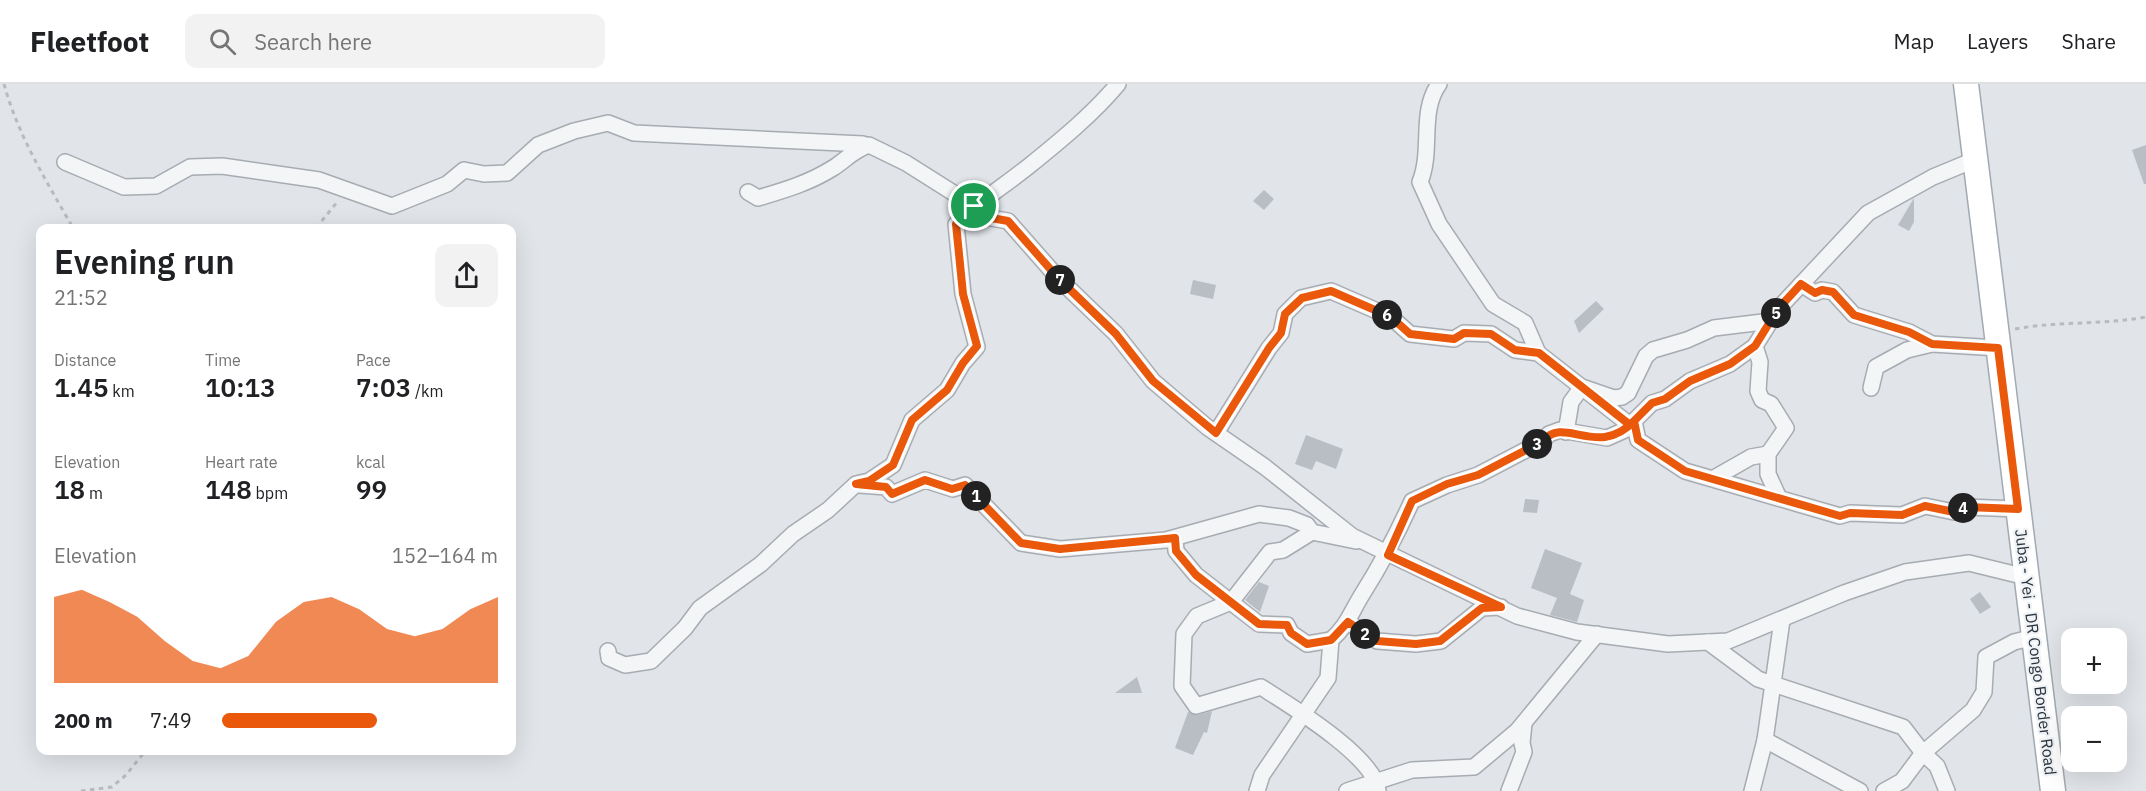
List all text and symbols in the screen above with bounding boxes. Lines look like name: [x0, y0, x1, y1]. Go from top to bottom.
search box: [185, 14, 605, 68]
text: Fleetfoot: [30, 23, 149, 60]
icon: search: [206, 25, 239, 58]
text: Search here: [254, 27, 372, 56]
text: Map: [1894, 27, 1934, 55]
text: Layers: [1967, 27, 2029, 55]
text: Share: [2062, 27, 2116, 55]
pin: [948, 180, 999, 231]
icon: arrive: [957, 189, 990, 222]
text: Evening run: [54, 240, 235, 283]
button: share: [435, 244, 498, 307]
pin: 7: [1045, 265, 1075, 295]
text: 7: [1055, 270, 1065, 290]
text: 21:52: [54, 284, 108, 311]
pin: 5: [1761, 298, 1791, 328]
pin: 6: [1372, 300, 1402, 330]
text: 5: [1771, 303, 1781, 323]
text: 6: [1382, 305, 1392, 325]
text: Distance: [54, 350, 116, 370]
text: Time: [205, 350, 241, 370]
text: Pace: [356, 350, 391, 370]
text: 1.45: [54, 370, 109, 404]
text: 10:13: [205, 370, 276, 404]
text: 7:03: [356, 370, 411, 404]
text: km: [109, 381, 135, 401]
text: /km: [411, 381, 443, 401]
pin: 3: [1522, 429, 1552, 459]
text: 3: [1532, 434, 1542, 454]
text: Elevation: [54, 452, 120, 472]
text: Heart rate: [205, 452, 278, 472]
text: kcal: [356, 452, 385, 472]
text: 18: [54, 472, 85, 506]
text: 148: [205, 472, 252, 506]
text: 99: [356, 472, 387, 506]
pin: 1: [961, 481, 991, 511]
text: m: [85, 483, 103, 503]
text: bpm: [252, 483, 288, 503]
text: 1: [971, 486, 981, 506]
pin: 4: [1948, 493, 1978, 523]
text: 4: [1958, 498, 1968, 518]
street label: Juba - Yei - DR Congo Border Road: [2011, 528, 2061, 776]
text: Elevation: [54, 542, 137, 569]
text: 152–164 m: [392, 542, 498, 569]
pin: 2: [1350, 619, 1380, 649]
text: 2: [1360, 624, 1370, 644]
map controls: [2061, 628, 2127, 772]
button: +: [2061, 628, 2127, 694]
button: −: [2061, 706, 2127, 772]
text: 200 m: [54, 707, 113, 734]
text: 7:49: [150, 707, 192, 734]

